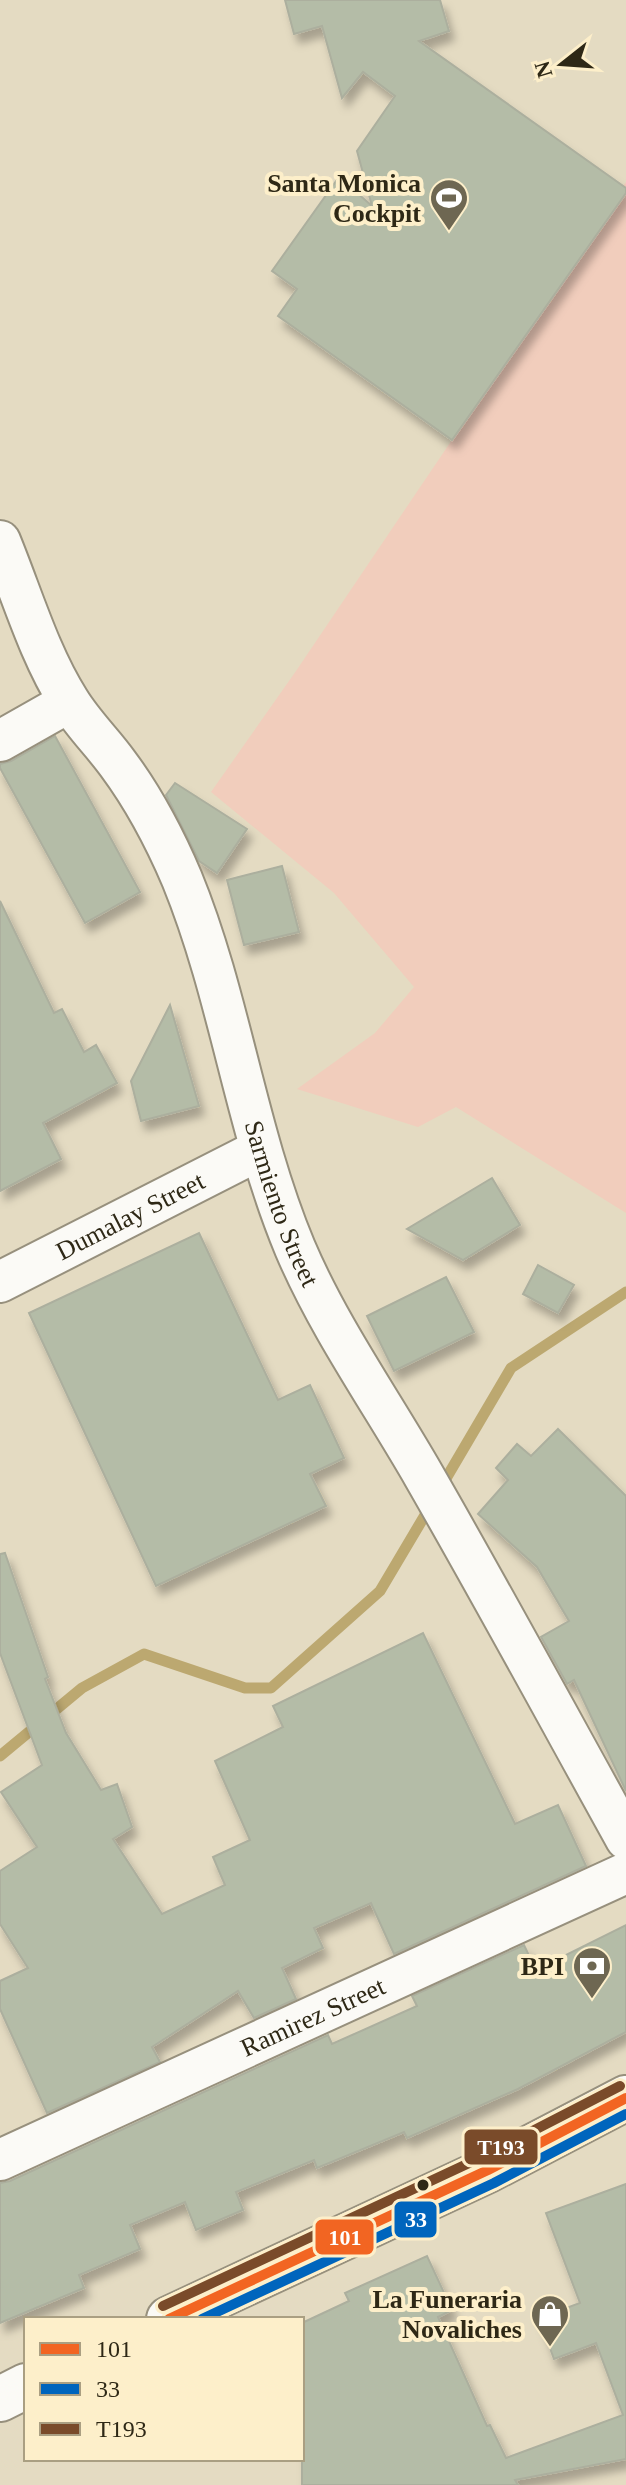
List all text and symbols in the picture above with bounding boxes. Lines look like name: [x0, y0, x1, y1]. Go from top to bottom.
north arrow: [522, 24, 602, 104]
text: N: [529, 58, 558, 81]
place label: Santa Monica Cockpit: [267, 169, 421, 228]
sports icon: Santa Monica Cockpit: [428, 177, 470, 232]
street label: Sarmiento Street: [239, 1117, 325, 1292]
street label: Dumalay Street: [51, 1166, 210, 1266]
bank icon: BPI: [571, 1945, 613, 2000]
place label: BPI: [521, 1952, 564, 1981]
street label: Ramirez Street: [236, 1971, 390, 2062]
line badge: T193: [463, 2128, 539, 2166]
text: T193: [477, 2135, 525, 2160]
unlabelled marker: [415, 2177, 431, 2193]
line badge: 33: [393, 2200, 438, 2239]
text: 33: [405, 2207, 427, 2232]
line badge: 101: [314, 2218, 375, 2256]
text: 101: [329, 2225, 362, 2250]
place label: La Funeraria Novaliches: [373, 2285, 522, 2344]
shop icon: La Funeraria Novaliches: [529, 2293, 571, 2348]
legend: [24, 2317, 304, 2461]
text: 101: [96, 2336, 132, 2362]
text: 33: [96, 2376, 120, 2402]
text: T193: [96, 2416, 147, 2442]

